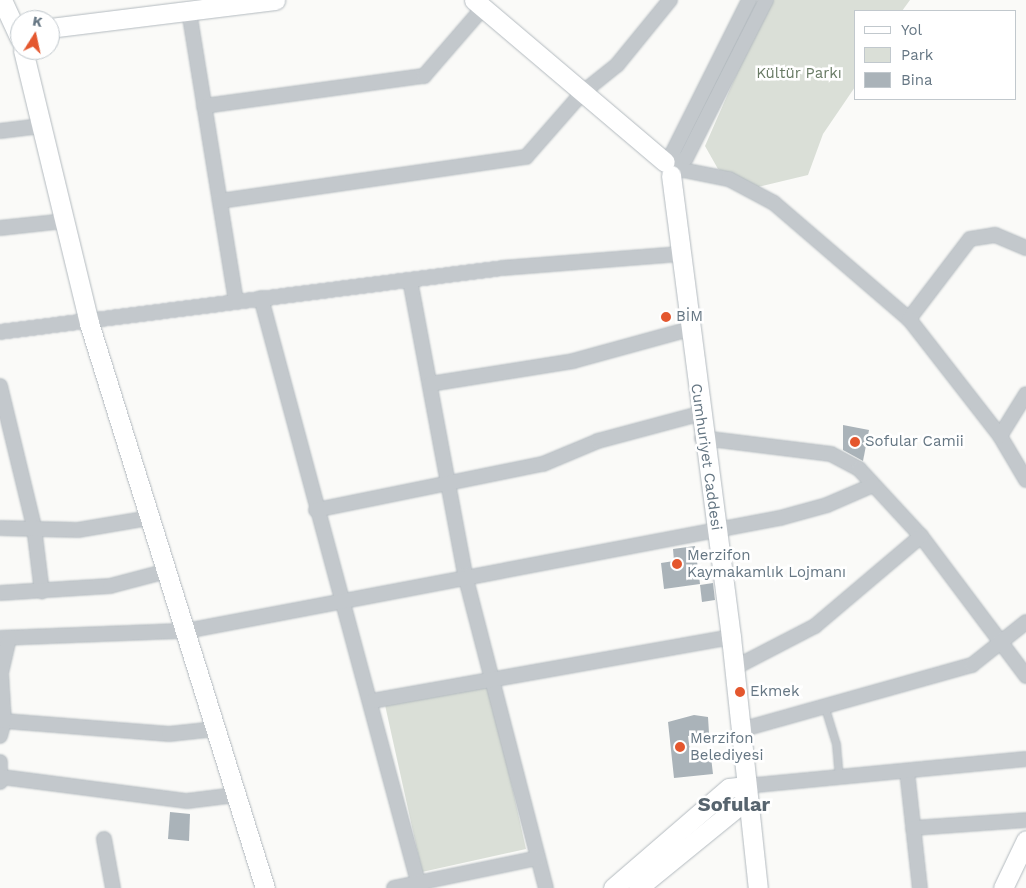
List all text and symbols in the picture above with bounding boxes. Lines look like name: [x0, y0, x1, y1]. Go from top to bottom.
north arrow: [10, 10, 60, 60]
legend: [854, 10, 1016, 100]
text: K: [31, 12, 44, 30]
text: Yol: [901, 21, 922, 39]
text: Park: [901, 46, 933, 64]
park label: Kültür Parkı: [756, 65, 842, 83]
text: Bina: [901, 71, 933, 89]
place label: BİM: [676, 308, 703, 326]
marker: BİM: [660, 311, 672, 323]
street label: Cumhuriyet Caddesi: [687, 382, 725, 532]
place label: Sofular Camii: [865, 433, 964, 451]
marker: Sofular Camii: [849, 436, 861, 448]
place label: Merzifon Kaymakamlık Lojmanı: [687, 546, 846, 581]
marker: Merzifon Kaymakamlık Lojmanı: [671, 558, 683, 570]
place label: Ekmek: [750, 683, 800, 701]
marker: Ekmek: [734, 686, 746, 698]
place label: Merzifon Belediyesi: [690, 729, 763, 764]
marker: Merzifon Belediyesi: [674, 741, 686, 753]
district label: Sofular: [698, 792, 770, 816]

